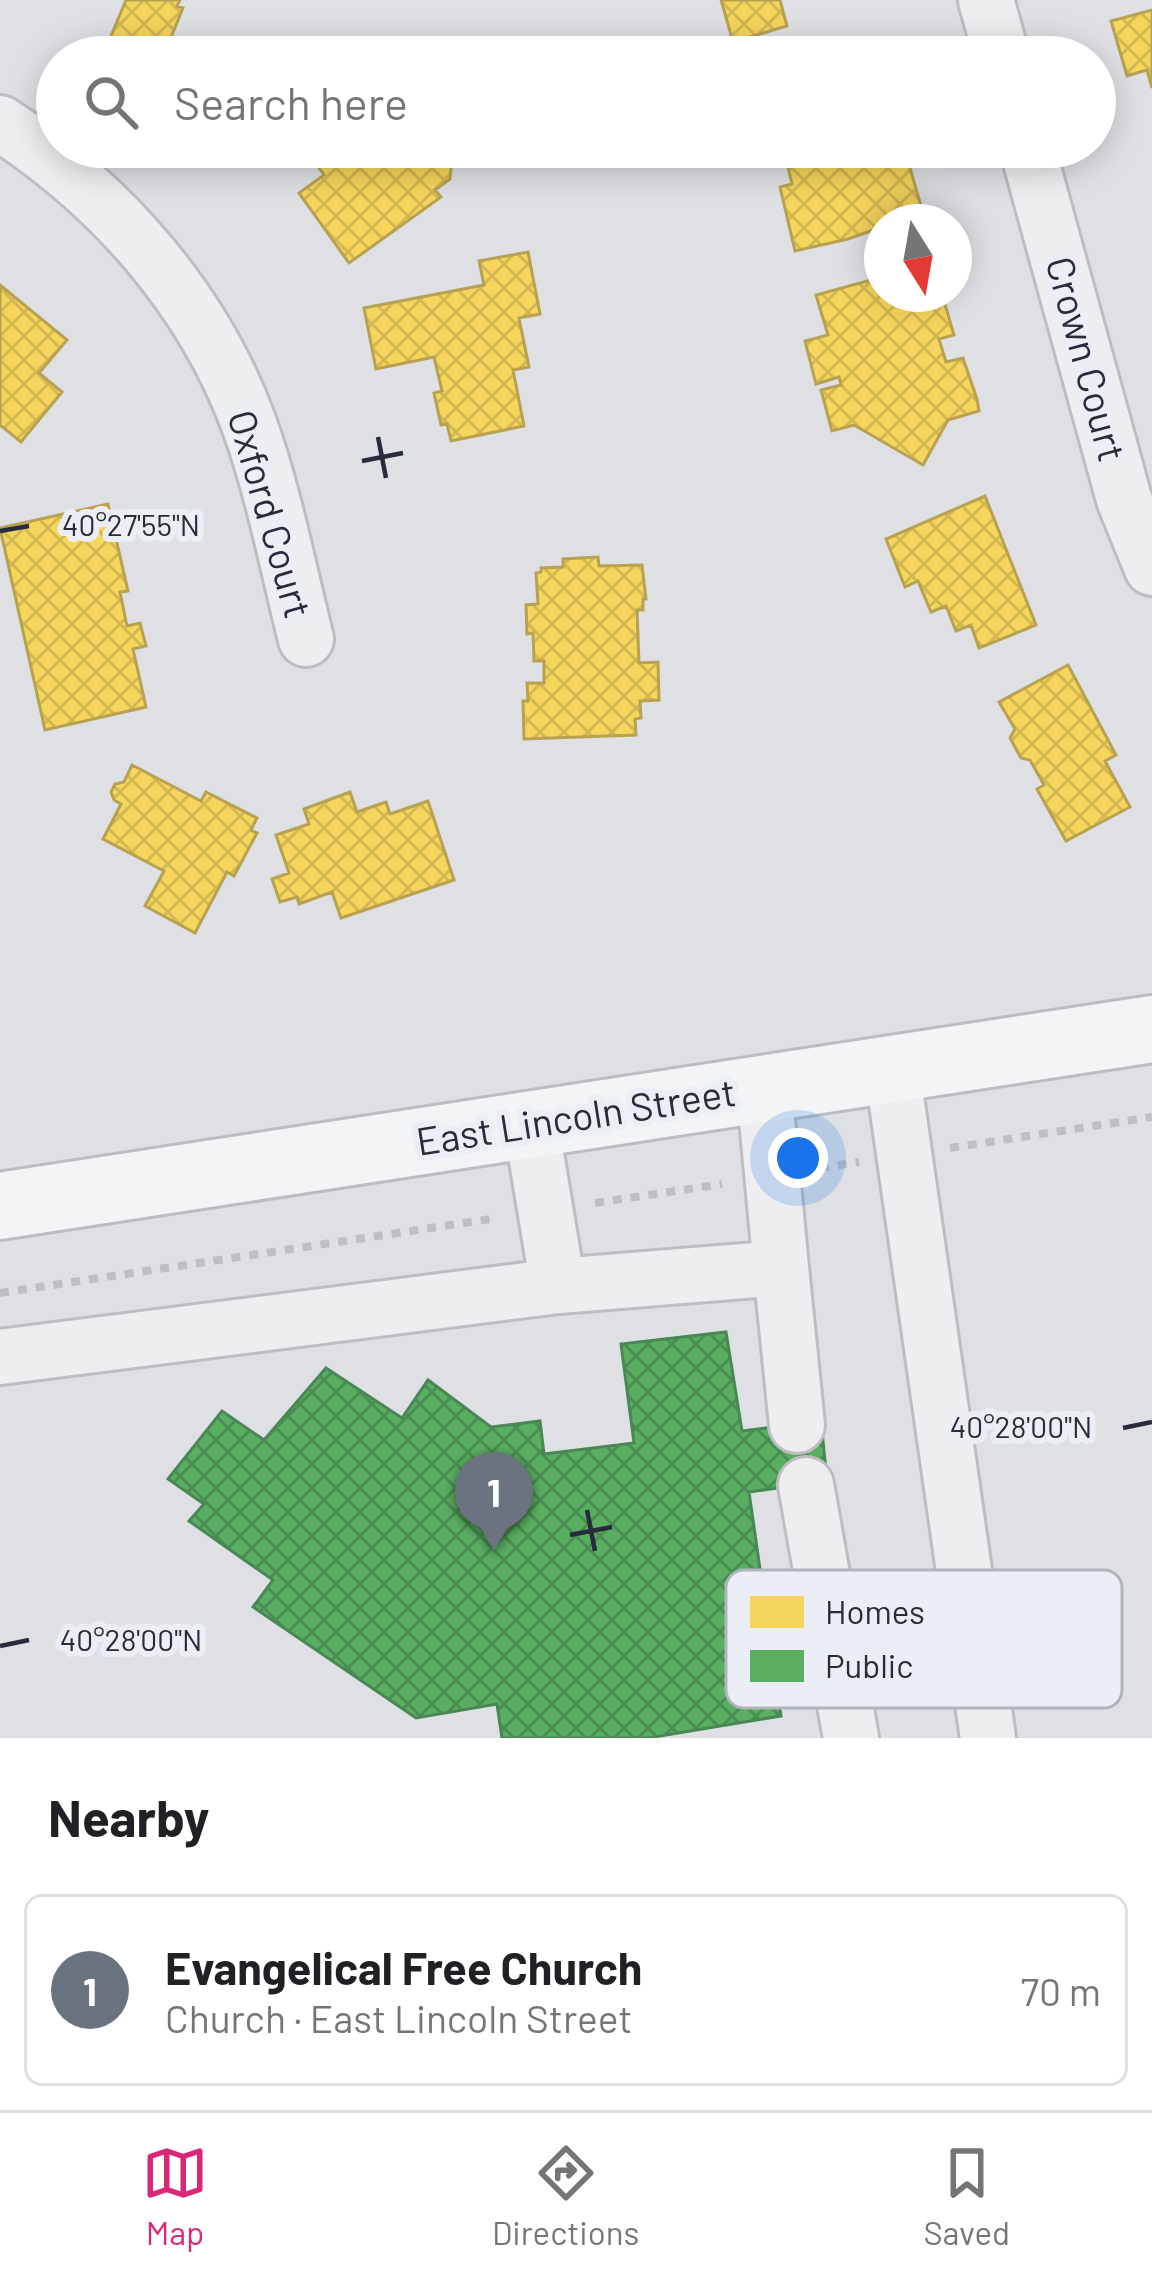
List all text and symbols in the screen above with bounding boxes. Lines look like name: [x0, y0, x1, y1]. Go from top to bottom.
search box: [36, 36, 1116, 168]
icon: search: [78, 69, 144, 135]
text: Search here: [174, 75, 408, 129]
north arrow: [864, 204, 972, 312]
street label: Crown Court: [1038, 251, 1137, 466]
street label: Oxford Court: [219, 404, 324, 623]
text: 40°27'55"N: [62, 506, 200, 542]
street label: East Lincoln Street: [413, 1067, 739, 1164]
your location: [768, 1128, 828, 1188]
text: 40°28'00"N: [950, 1408, 1092, 1444]
pin: 1: [455, 1452, 533, 1551]
legend: [726, 1570, 1122, 1708]
text: Homes: [825, 1591, 925, 1631]
text: 40°28'00"N: [60, 1621, 202, 1657]
text: Public: [825, 1645, 913, 1685]
text: Nearby: [48, 1786, 209, 1847]
text: Evangelical Free Church: [165, 1940, 642, 1994]
text: 1: [83, 1967, 97, 2014]
text: 70 m: [1020, 1967, 1101, 2014]
text: Church · East Lincoln Street: [165, 1994, 632, 2041]
tab: Map: [142, 2140, 208, 2252]
tab: Directions: [492, 2140, 639, 2252]
tab: Saved: [923, 2140, 1010, 2252]

